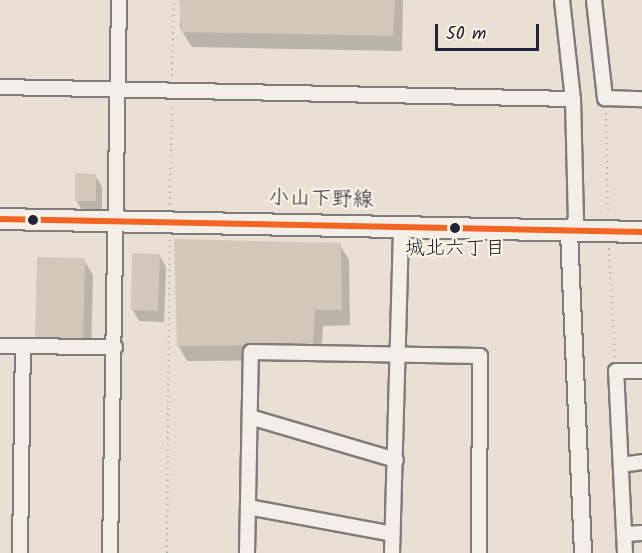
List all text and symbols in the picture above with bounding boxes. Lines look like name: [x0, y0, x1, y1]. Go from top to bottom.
scale bar: [438, 12, 542, 50]
text: 50 m: [446, 20, 486, 49]
street label: 小山下野線: [268, 186, 374, 214]
unlabelled marker: [27, 214, 39, 226]
marker: 城北六丁目: [449, 222, 461, 234]
place label: 城北六丁目: [405, 237, 505, 261]

